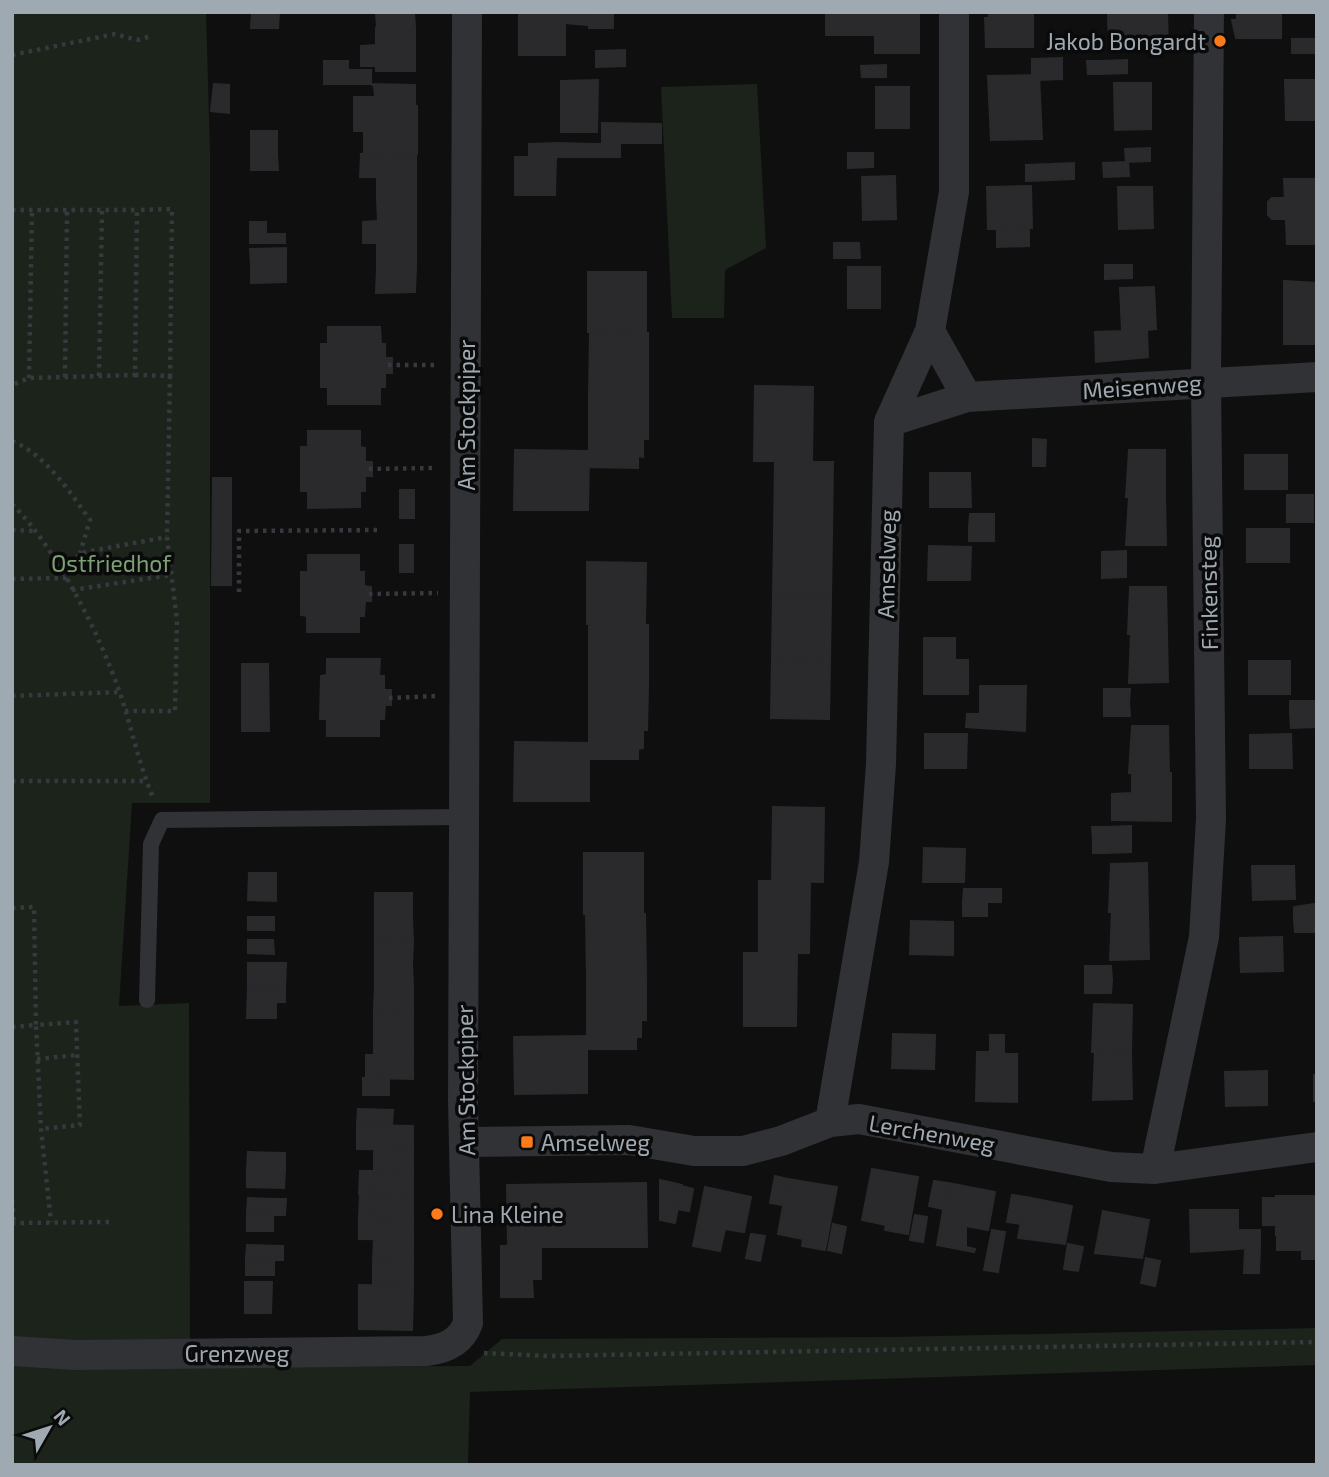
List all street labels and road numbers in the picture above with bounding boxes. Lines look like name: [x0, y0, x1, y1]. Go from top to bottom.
street label: Am Stockpiper: [452, 339, 480, 491]
street label: Meisenweg: [1081, 368, 1203, 404]
street label: Amselweg: [871, 509, 901, 619]
street label: Finkensteg: [1193, 536, 1223, 650]
street label: Am Stockpiper: [450, 1004, 480, 1156]
street label: Lerchenweg: [867, 1108, 997, 1158]
street label: Grenzweg: [185, 1339, 290, 1367]

